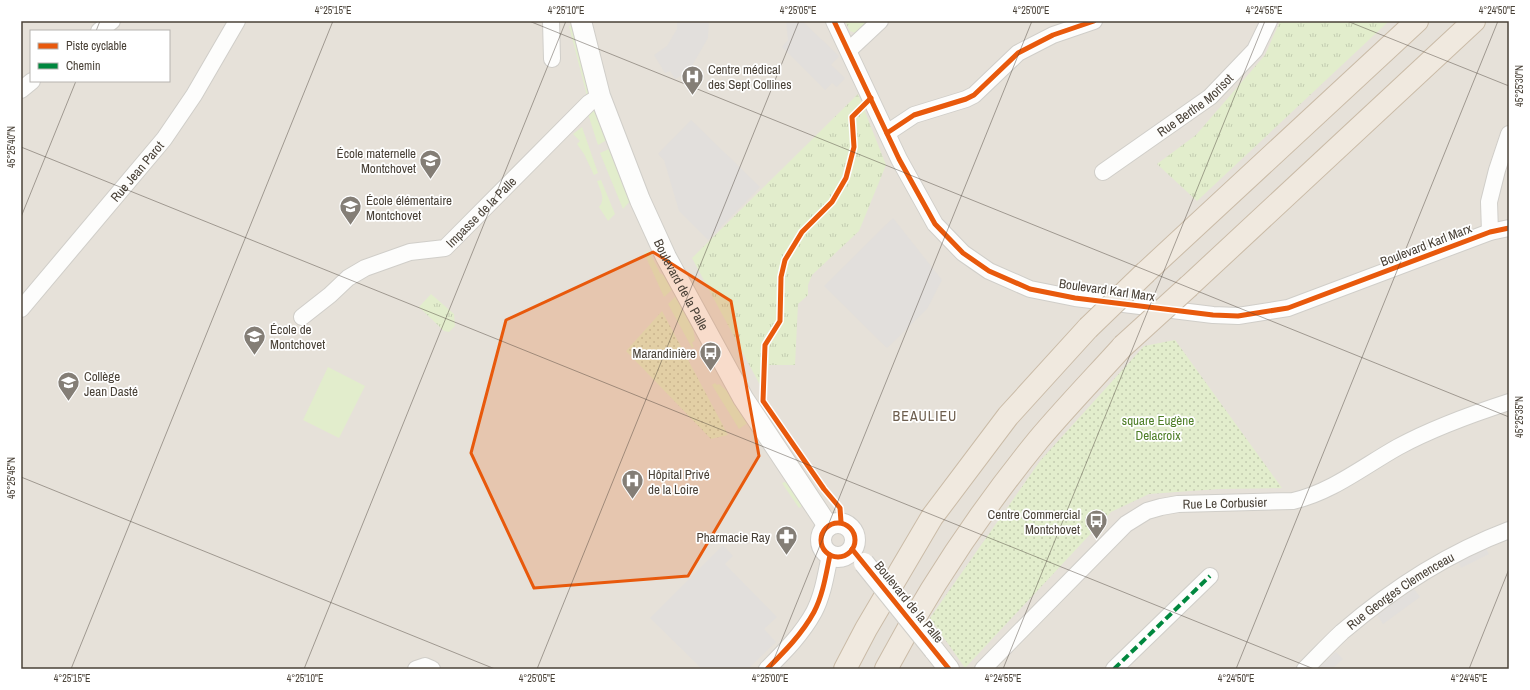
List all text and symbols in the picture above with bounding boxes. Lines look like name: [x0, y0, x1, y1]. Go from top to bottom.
text: 4°25'15"E: [315, 4, 351, 17]
text: 4°25'10"E: [548, 4, 584, 17]
text: 4°25'05"E: [780, 4, 816, 17]
text: 4°25'00"E: [1013, 4, 1049, 17]
text: 4°24'55"E: [1246, 4, 1282, 17]
text: 4°24'50"E: [1479, 4, 1515, 17]
legend: [30, 30, 170, 82]
text: Piste cyclable: [66, 38, 127, 54]
text: Chemin: [66, 58, 100, 74]
place label: Centre médical des Sept Collines: [708, 61, 792, 93]
hospital icon: Centre médical des Sept Collines: [679, 63, 705, 96]
text: 45°25'30"N: [1513, 65, 1526, 107]
street label: Rue Berthe Morisot: [1154, 70, 1237, 140]
text: 45°25'40"N: [5, 126, 18, 168]
street label: Rue Jean Parot: [106, 137, 167, 205]
place label: École maternelle Montchovet: [337, 145, 416, 177]
school or university icon: École maternelle Montchovet: [418, 147, 444, 180]
street label: Impasse de la Palle: [442, 173, 520, 251]
place label: École élémentaire Montchovet: [366, 192, 452, 224]
school or university icon: École élémentaire Montchovet: [337, 194, 363, 227]
street label: Boulevard Karl Marx: [1378, 220, 1475, 270]
street label: Boulevard de la Palle: [650, 236, 713, 333]
street label: Boulevard Karl Marx: [1058, 275, 1157, 305]
place label: École de Montchovet: [270, 321, 325, 353]
school or university icon: École de Montchovet: [242, 323, 268, 356]
bus stop icon: Marandinière: [698, 340, 724, 373]
place label: Marandinière: [633, 345, 696, 362]
place label: Collège Jean Dasté: [84, 368, 138, 400]
school or university icon: Collège Jean Dasté: [55, 370, 81, 403]
text: 45°25'35"N: [1513, 396, 1526, 438]
district label: BEAULIEU: [893, 407, 957, 425]
park label: square Eugène Delacroix: [1122, 412, 1194, 444]
text: 45°25'45"N: [5, 457, 18, 499]
place label: Hôpital Privé de la Loire: [648, 466, 710, 498]
hospital icon: Hôpital Privé de la Loire: [620, 468, 646, 501]
street label: Rue Le Corbusier: [1182, 493, 1268, 512]
place label: Centre Commercial Montchovet: [988, 506, 1080, 538]
bus stop icon: Centre Commercial Montchovet: [1083, 508, 1109, 541]
pharmacy icon: Pharmacie Ray: [773, 524, 799, 557]
place label: Pharmacie Ray: [697, 529, 771, 546]
street label: Rue Georges Clemenceau: [1343, 548, 1457, 633]
street label: Boulevard de la Palle: [871, 558, 947, 647]
text: 4°25'15"E: [54, 672, 90, 685]
text: 4°25'10"E: [287, 672, 323, 685]
text: 4°25'05"E: [519, 672, 555, 685]
text: 4°25'00"E: [752, 672, 788, 685]
text: 4°24'55"E: [985, 672, 1021, 685]
text: 4°24'50"E: [1218, 672, 1254, 685]
text: 4°24'45"E: [1451, 672, 1487, 685]

